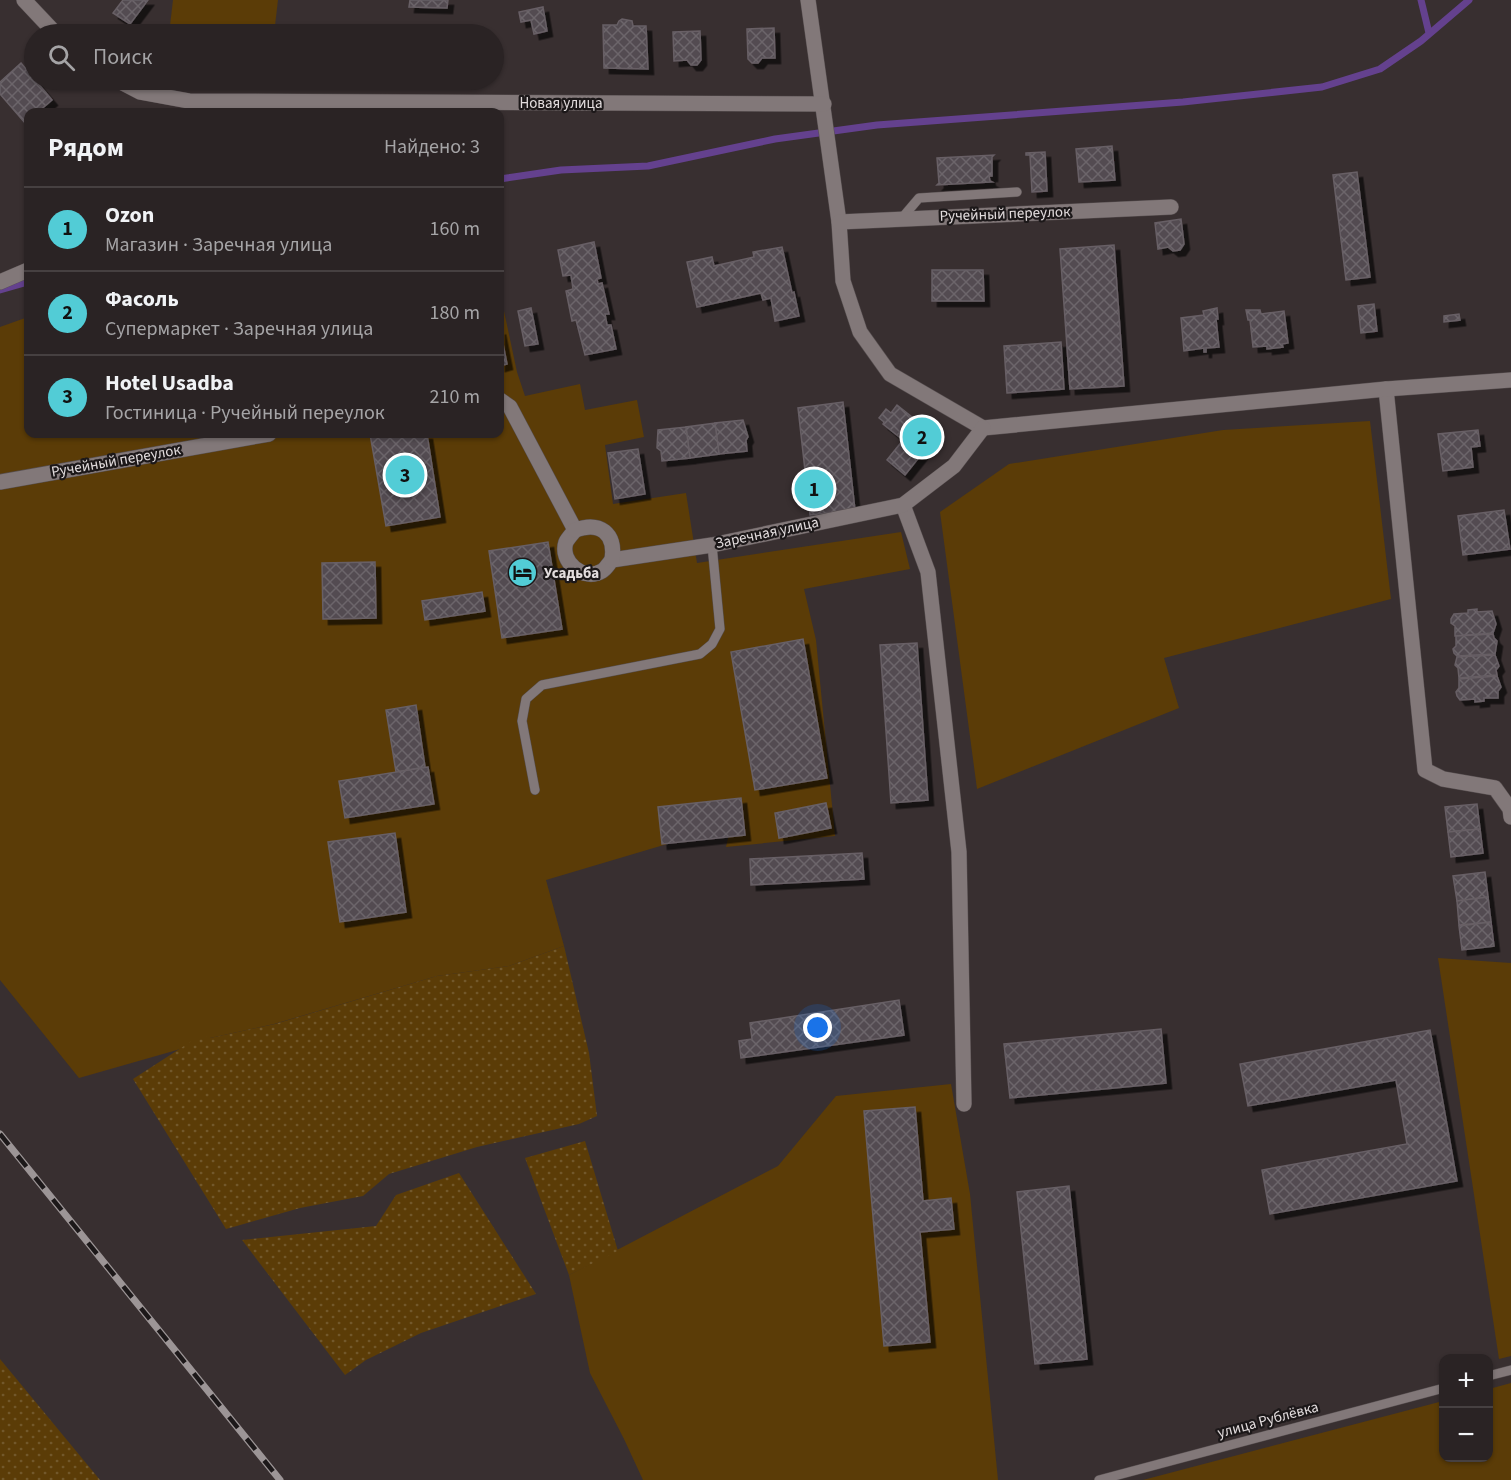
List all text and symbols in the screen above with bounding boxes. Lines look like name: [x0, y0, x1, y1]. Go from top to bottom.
search box: [24, 24, 504, 90]
icon: search: [45, 41, 78, 74]
text: Поиск: [93, 41, 152, 73]
street label: Новая улица: [519, 93, 603, 114]
text: Рядом: [48, 129, 124, 166]
text: Найдено: 3: [384, 133, 480, 161]
text: Ozon: [105, 199, 154, 231]
street label: Ручейный переулок: [939, 201, 1071, 227]
text: 1: [62, 215, 73, 243]
text: 160 m: [430, 215, 480, 243]
text: Магазин · Заречная улица: [105, 231, 332, 259]
text: Фасоль: [105, 283, 179, 315]
text: 2: [62, 299, 73, 327]
text: 180 m: [430, 299, 480, 327]
text: Супермаркет · Заречная улица: [105, 315, 373, 343]
text: Hotel Usadba: [105, 367, 234, 399]
text: 3: [62, 383, 73, 411]
text: 210 m: [430, 383, 480, 411]
text: Гостиница · Ручейный переулок: [105, 399, 385, 427]
pin: 2: [902, 414, 942, 460]
street label: Ручейный переулок: [50, 439, 183, 483]
pin: 3: [386, 452, 424, 498]
pin: 1: [794, 466, 834, 512]
street label: Заречная улица: [713, 512, 821, 554]
hotel icon: Усадьба: [507, 557, 539, 589]
place label: Усадьба: [544, 563, 599, 584]
your location: [803, 1013, 832, 1042]
map controls: [1439, 1354, 1493, 1462]
button: +: [1439, 1354, 1493, 1408]
street label: улица Рублёвка: [1215, 1396, 1321, 1444]
button: −: [1439, 1408, 1493, 1462]

